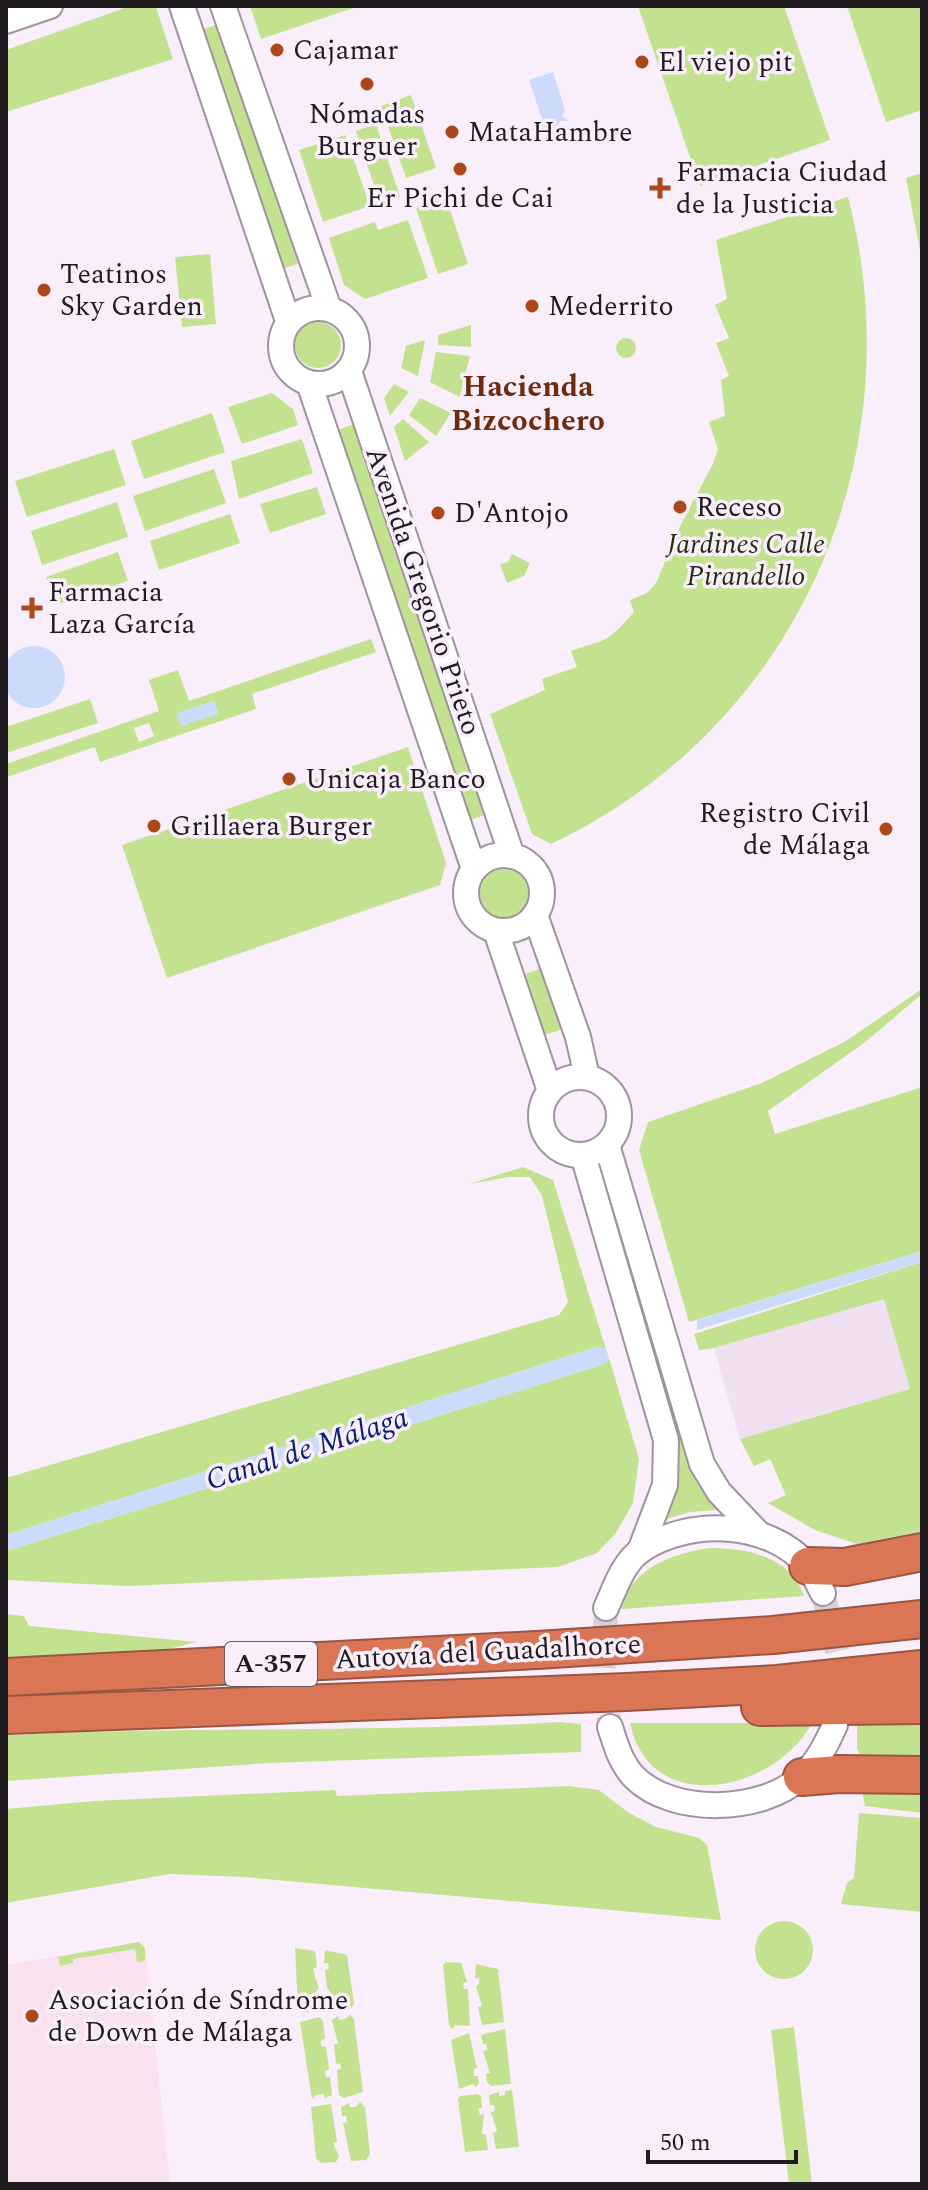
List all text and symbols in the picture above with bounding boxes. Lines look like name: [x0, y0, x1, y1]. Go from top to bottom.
place label: Cajamar: [293, 29, 398, 72]
marker: Cajamar: [268, 41, 286, 59]
place label: El viejo pit: [658, 41, 793, 84]
marker: El viejo pit: [633, 53, 651, 71]
marker: Nómadas Burguer: [358, 75, 376, 93]
place label: Nómadas Burguer: [309, 93, 425, 168]
place label: MataHambre: [468, 111, 633, 154]
marker: MataHambre: [443, 123, 461, 141]
place label: Farmacia Ciudad de la Justicia: [676, 151, 888, 226]
marker: Er Pichi de Cai: [451, 160, 469, 178]
place label: Er Pichi de Cai: [366, 177, 554, 220]
marker: Farmacia Ciudad de la Justicia: [651, 179, 669, 197]
place label: Teatinos Sky Garden: [60, 253, 203, 328]
marker: Teatinos Sky Garden: [35, 281, 53, 299]
place label: Mederrito: [548, 285, 674, 328]
marker: Mederrito: [523, 297, 541, 315]
district label: Hacienda Bizcochero: [451, 364, 605, 444]
street label: Avenida Gregorio Prieto: [353, 441, 493, 741]
place label: Receso: [696, 486, 782, 529]
place label: D'Antojo: [454, 492, 569, 535]
marker: Receso: [671, 498, 689, 516]
marker: D'Antojo: [429, 504, 447, 522]
park label: Jardines Calle Pirandello: [665, 523, 825, 598]
place label: Farmacia Laza García: [48, 571, 196, 646]
marker: Farmacia Laza García: [23, 599, 41, 617]
place label: Unicaja Banco: [305, 758, 486, 801]
marker: Unicaja Banco: [280, 770, 298, 788]
place label: Registro Civil de Málaga: [699, 792, 870, 867]
place label: Grillaera Burger: [170, 805, 372, 848]
marker: Grillaera Burger: [145, 817, 163, 835]
marker: Registro Civil de Málaga: [877, 820, 895, 838]
water label: Canal de Málaga: [200, 1395, 414, 1503]
street label: Autovía del Guadalhorce: [334, 1623, 642, 1681]
road number: A-357: [225, 1642, 317, 1686]
place label: Asociación de Síndrome de Down de Málaga: [48, 1979, 348, 2054]
marker: Asociación de Síndrome de Down de Málaga: [23, 2007, 41, 2025]
scale bar: [648, 2114, 796, 2164]
text: 50 m: [660, 2125, 711, 2161]

